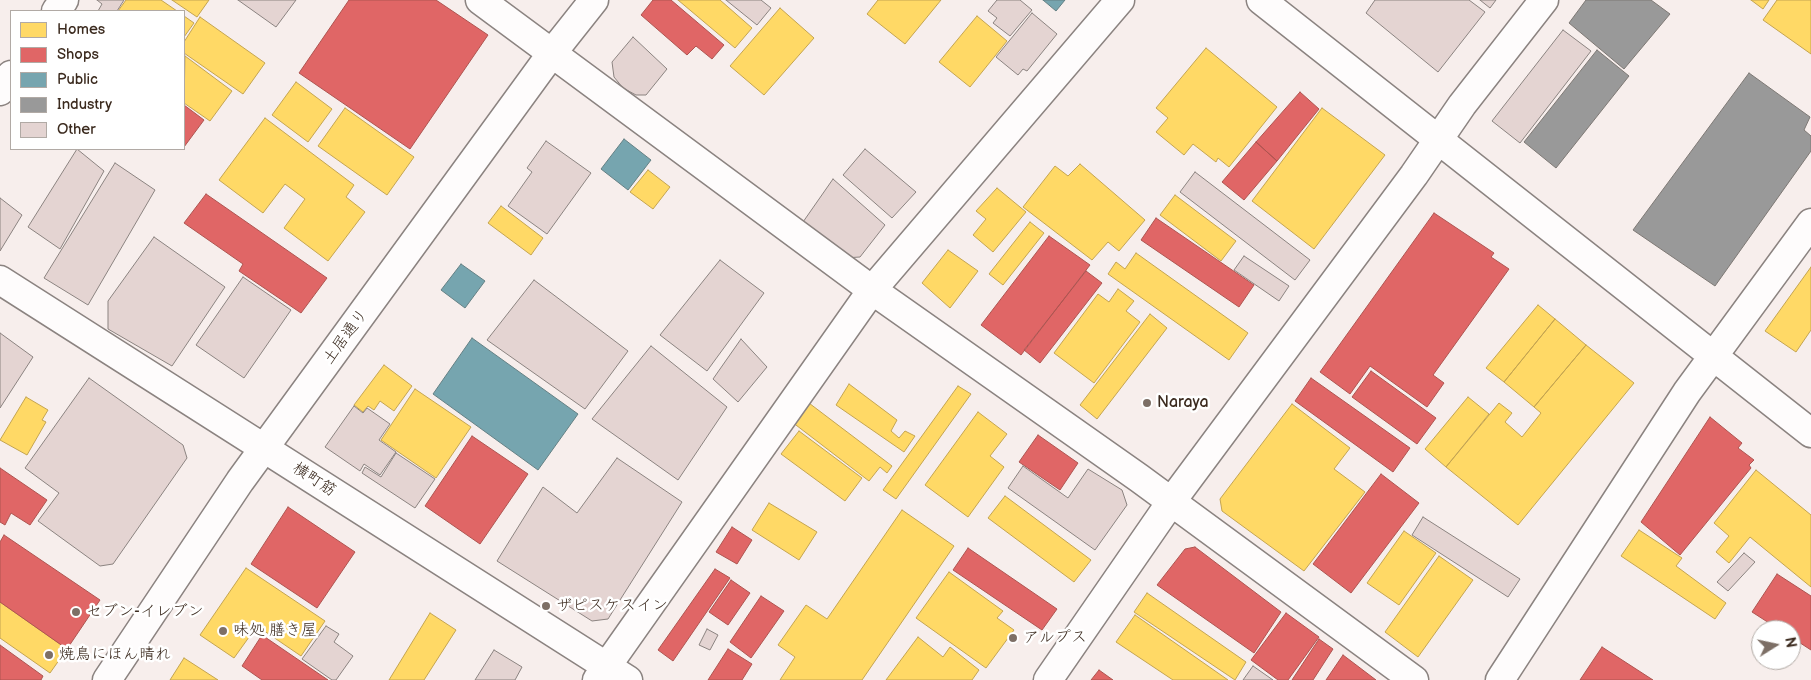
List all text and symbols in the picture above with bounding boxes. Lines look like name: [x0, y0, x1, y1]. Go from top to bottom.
legend: [10, 10, 185, 150]
text: Homes: [57, 20, 105, 39]
text: Shops: [57, 45, 99, 64]
text: Public: [57, 70, 98, 89]
text: Industry: [57, 95, 112, 114]
text: Other: [57, 120, 96, 139]
street label: 土居通り: [319, 305, 373, 369]
place label: Naraya: [1157, 393, 1208, 413]
marker: Naraya: [1141, 397, 1153, 409]
street label: 横町筋: [289, 459, 339, 501]
place label: ザピスケスイン: [556, 596, 668, 616]
marker: ザピスケスイン: [540, 600, 552, 612]
place label: セブン-イレブン: [86, 602, 204, 622]
marker: セブン-イレブン: [70, 606, 82, 618]
north arrow: [1751, 620, 1801, 670]
place label: 味処 膳き屋: [233, 621, 317, 641]
marker: 味処 膳き屋: [217, 625, 229, 637]
place label: アルプス: [1023, 628, 1087, 648]
marker: アルプス: [1007, 632, 1019, 644]
text: N: [1781, 636, 1800, 649]
place label: 焼鳥にほん晴れ: [59, 645, 171, 665]
marker: 焼鳥にほん晴れ: [43, 649, 55, 661]

